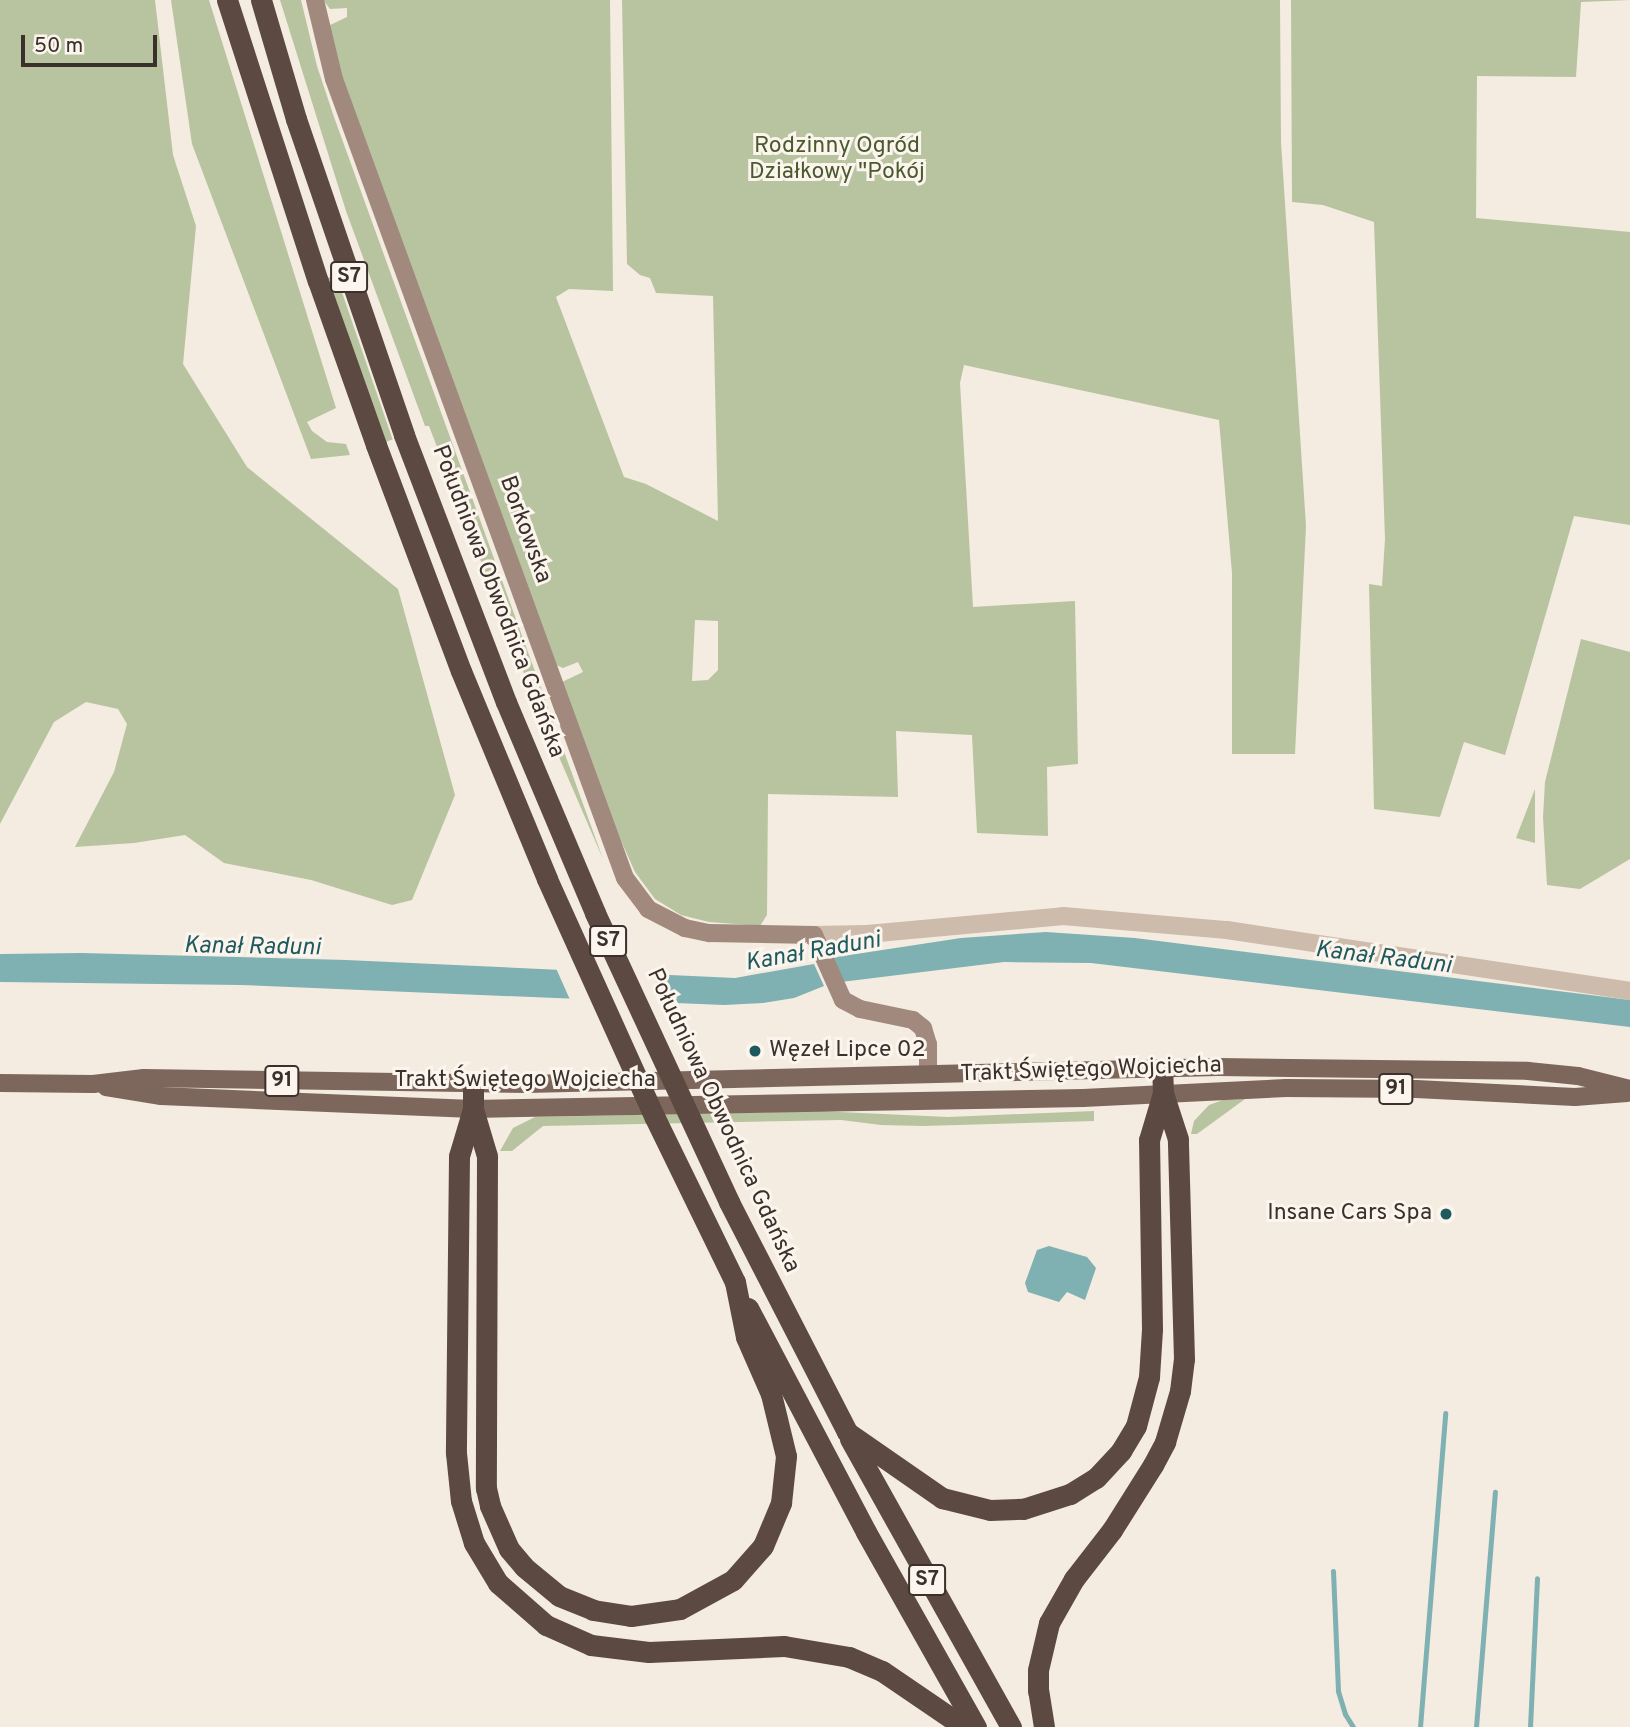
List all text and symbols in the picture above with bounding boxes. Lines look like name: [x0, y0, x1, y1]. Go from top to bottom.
scale bar: [24, 21, 161, 65]
text: 50 m: [34, 33, 83, 60]
park label: Rodzinny Ogród Działkowy "Pokój: [749, 133, 925, 187]
road number: S7: [330, 260, 368, 294]
street label: Południowa Obwodnica Gdańska: [425, 442, 569, 762]
street label: Borkowska: [492, 473, 556, 587]
road number: S7: [589, 923, 627, 958]
water label: Kanał Raduni: [743, 927, 883, 979]
water label: Kanał Raduni: [183, 932, 321, 964]
water label: Kanał Raduni: [1313, 936, 1453, 982]
street label: Południowa Obwodnica Gdańska: [639, 965, 805, 1277]
place label: Węzeł Lipce 02: [769, 1037, 926, 1065]
marker: Węzeł Lipce 02: [747, 1043, 763, 1059]
street label: Trakt Świętego Wojciecha: [960, 1053, 1222, 1089]
road number: 91: [263, 1064, 301, 1098]
street label: Trakt Świętego Wojciecha: [394, 1067, 656, 1095]
road number: 91: [1377, 1072, 1415, 1106]
place label: Insane Cars Spa: [1267, 1200, 1432, 1228]
marker: Insane Cars Spa: [1438, 1206, 1454, 1222]
road number: S7: [908, 1562, 946, 1598]

